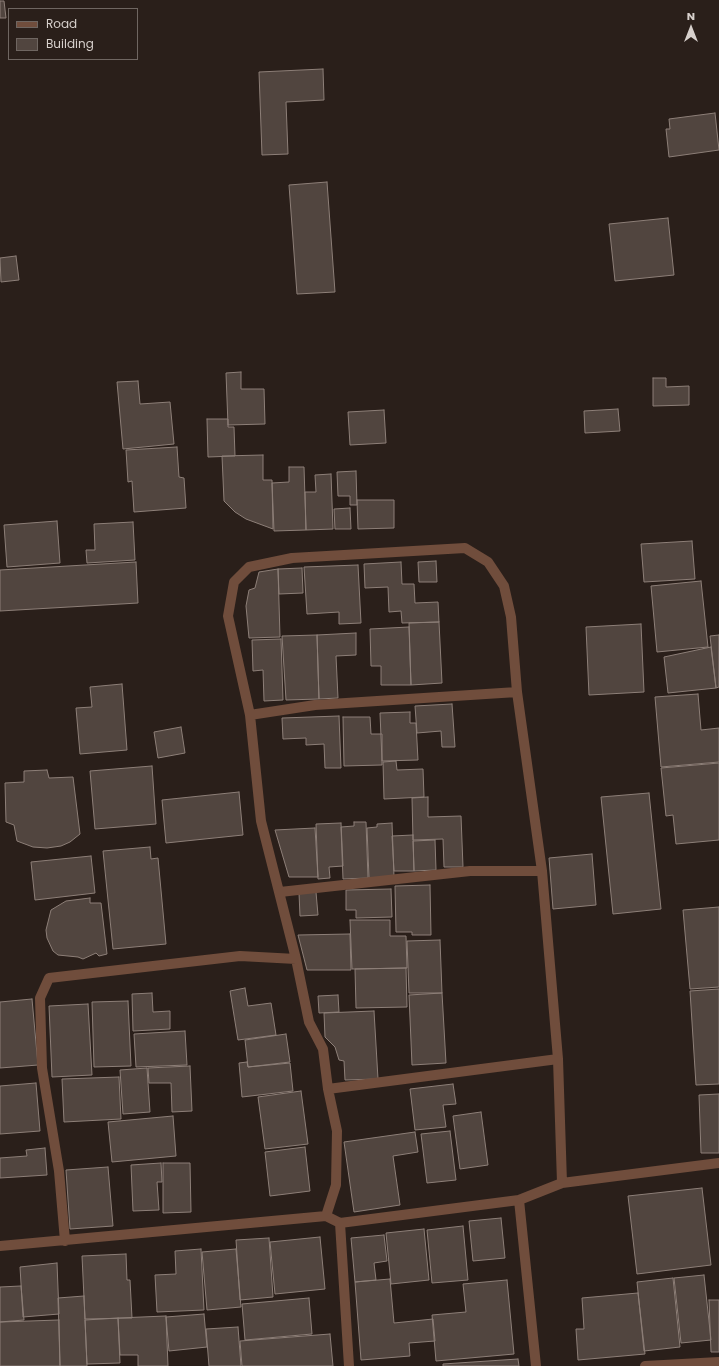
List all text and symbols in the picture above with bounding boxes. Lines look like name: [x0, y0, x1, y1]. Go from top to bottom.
legend: [8, 8, 138, 60]
north arrow: [671, 8, 711, 48]
text: N: [687, 8, 695, 24]
text: Road: [46, 15, 77, 32]
text: Building: [46, 35, 94, 52]

